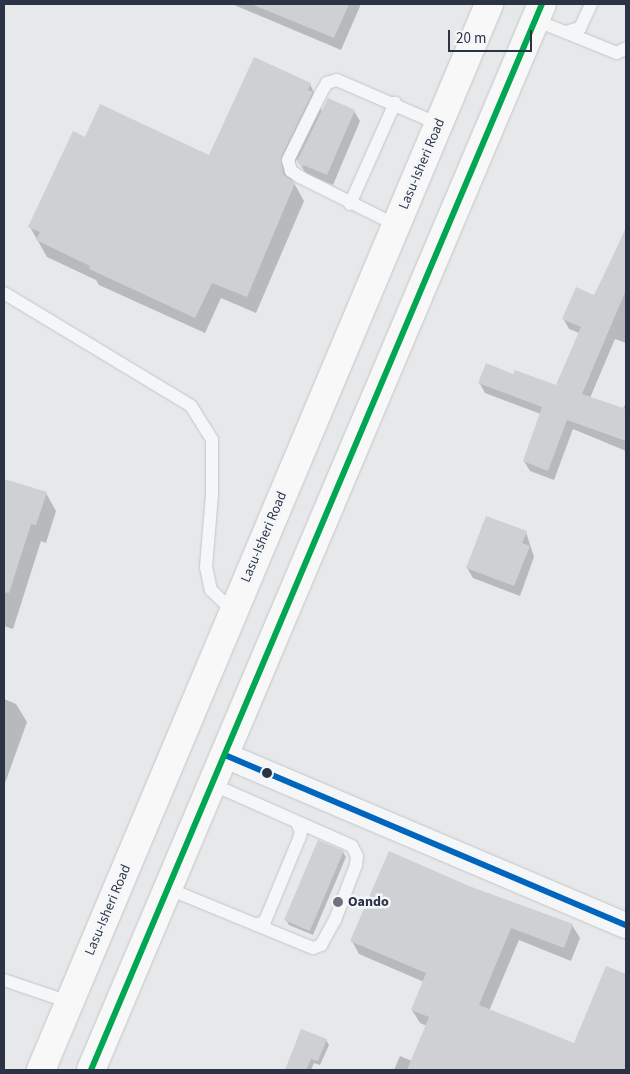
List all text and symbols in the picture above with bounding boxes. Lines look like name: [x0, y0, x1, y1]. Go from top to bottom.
scale bar: [450, 20, 534, 52]
text: 20 m: [456, 28, 486, 49]
street label: Lasu-Isheri Road: [395, 116, 449, 212]
street label: Lasu-Isheri Road: [237, 489, 291, 585]
unlabelled marker: [262, 768, 272, 778]
street label: Lasu-Isheri Road: [81, 862, 135, 958]
place label: Oando: [348, 894, 389, 910]
marker: Oando: [332, 896, 344, 908]

